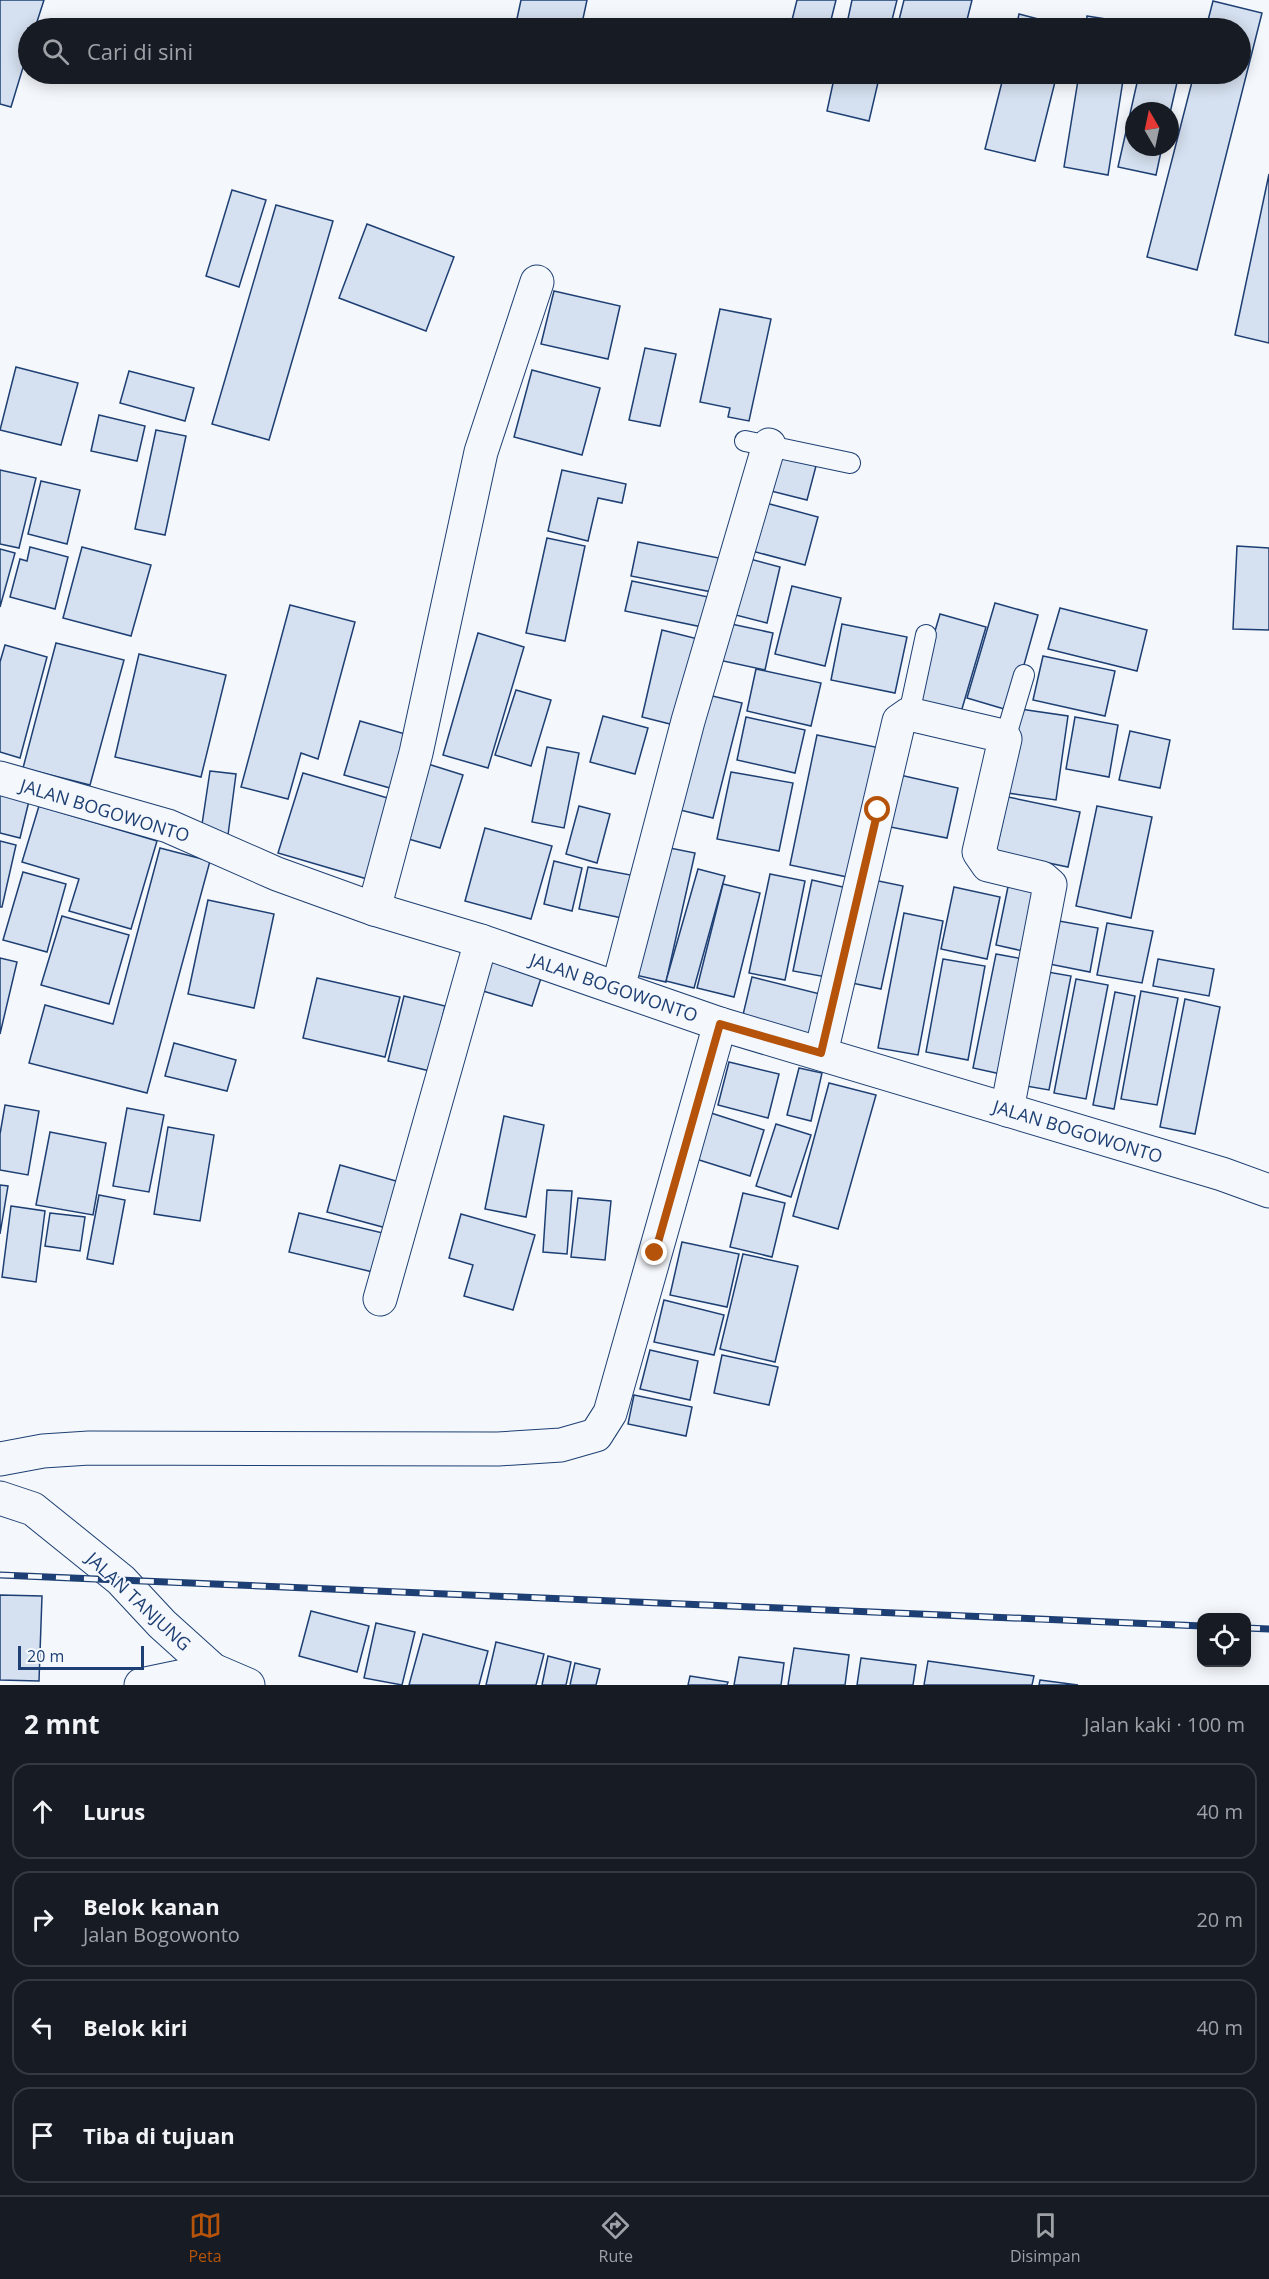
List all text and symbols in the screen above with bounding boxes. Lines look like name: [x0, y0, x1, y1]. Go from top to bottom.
search box: [18, 18, 1251, 84]
icon: search: [39, 35, 72, 68]
text: Cari di sini: [87, 36, 193, 66]
north arrow: [1125, 102, 1179, 156]
street label: JALAN BOGOWONTO: [15, 772, 193, 847]
route start: [864, 796, 890, 822]
street label: JALAN BOGOWONTO: [525, 946, 701, 1027]
street label: JALAN BOGOWONTO: [988, 1093, 1166, 1168]
route end: [641, 1239, 667, 1265]
street label: JALAN TANJUNG: [80, 1545, 196, 1656]
map controls: [1197, 1613, 1251, 1667]
button: locate: [1197, 1613, 1251, 1667]
scale bar: [18, 1643, 144, 1670]
text: 20 m: [27, 1645, 64, 1667]
text: 2 mnt: [24, 1706, 100, 1742]
text: Jalan kaki · 100 m: [1084, 1711, 1245, 1738]
icon: ahead: [26, 1795, 59, 1828]
text: Lurus: [83, 1796, 145, 1826]
text: 40 m: [1196, 1798, 1243, 1825]
text: Belok kanan: [83, 1891, 220, 1921]
icon: right: [26, 1903, 59, 1936]
text: 20 m: [1196, 1906, 1243, 1933]
text: Jalan Bogowonto: [83, 1921, 240, 1948]
icon: left: [26, 2011, 59, 2044]
text: Belok kiri: [83, 2012, 188, 2042]
text: 40 m: [1196, 2014, 1243, 2041]
icon: arrive: [26, 2119, 59, 2152]
text: Tiba di tujuan: [83, 2120, 235, 2150]
tab: Peta: [188, 2209, 222, 2267]
tab: Rute: [599, 2209, 633, 2267]
tab: Disimpan: [1010, 2209, 1081, 2267]

